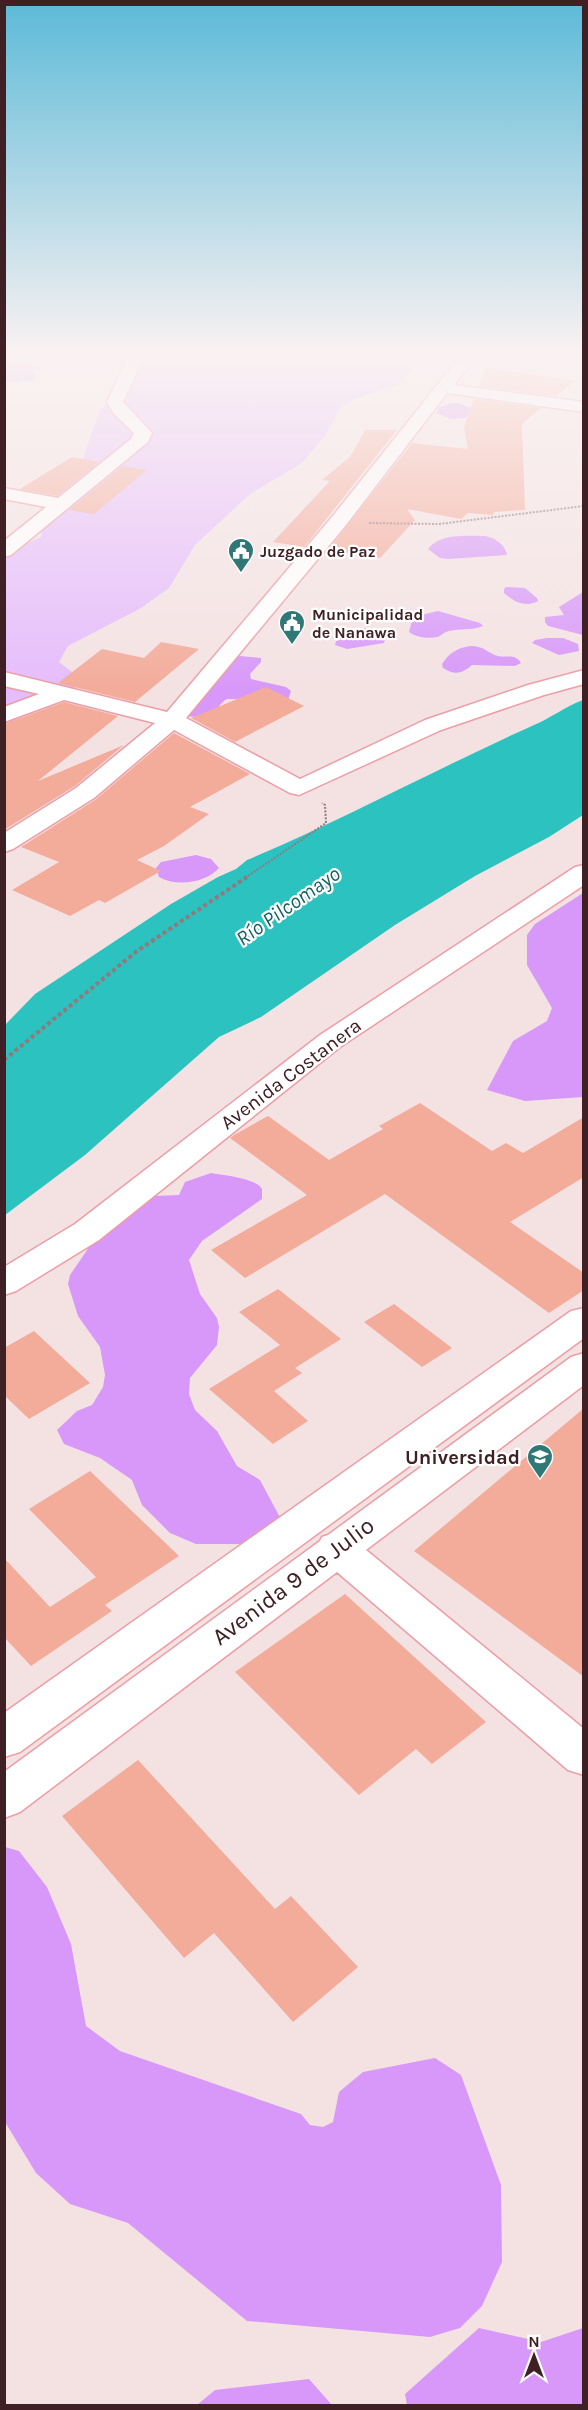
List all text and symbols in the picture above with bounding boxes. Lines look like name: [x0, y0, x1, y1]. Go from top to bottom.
public building icon: Juzgado de Paz: [226, 536, 256, 574]
place label: Juzgado de Paz: [260, 542, 376, 561]
place label: Municipalidad de Nanawa: [312, 605, 423, 642]
public building icon: Municipalidad de Nanawa: [277, 608, 307, 646]
water label: Río Pilcomayo: [231, 861, 345, 951]
street label: Avenida Costanera: [216, 1014, 366, 1134]
school or university icon: Universidad: [525, 1442, 555, 1480]
place label: Universidad: [405, 1446, 520, 1469]
street label: Avenida 9 de Julio: [207, 1511, 379, 1651]
north arrow: [504, 2326, 564, 2386]
text: N: [528, 2332, 540, 2351]

